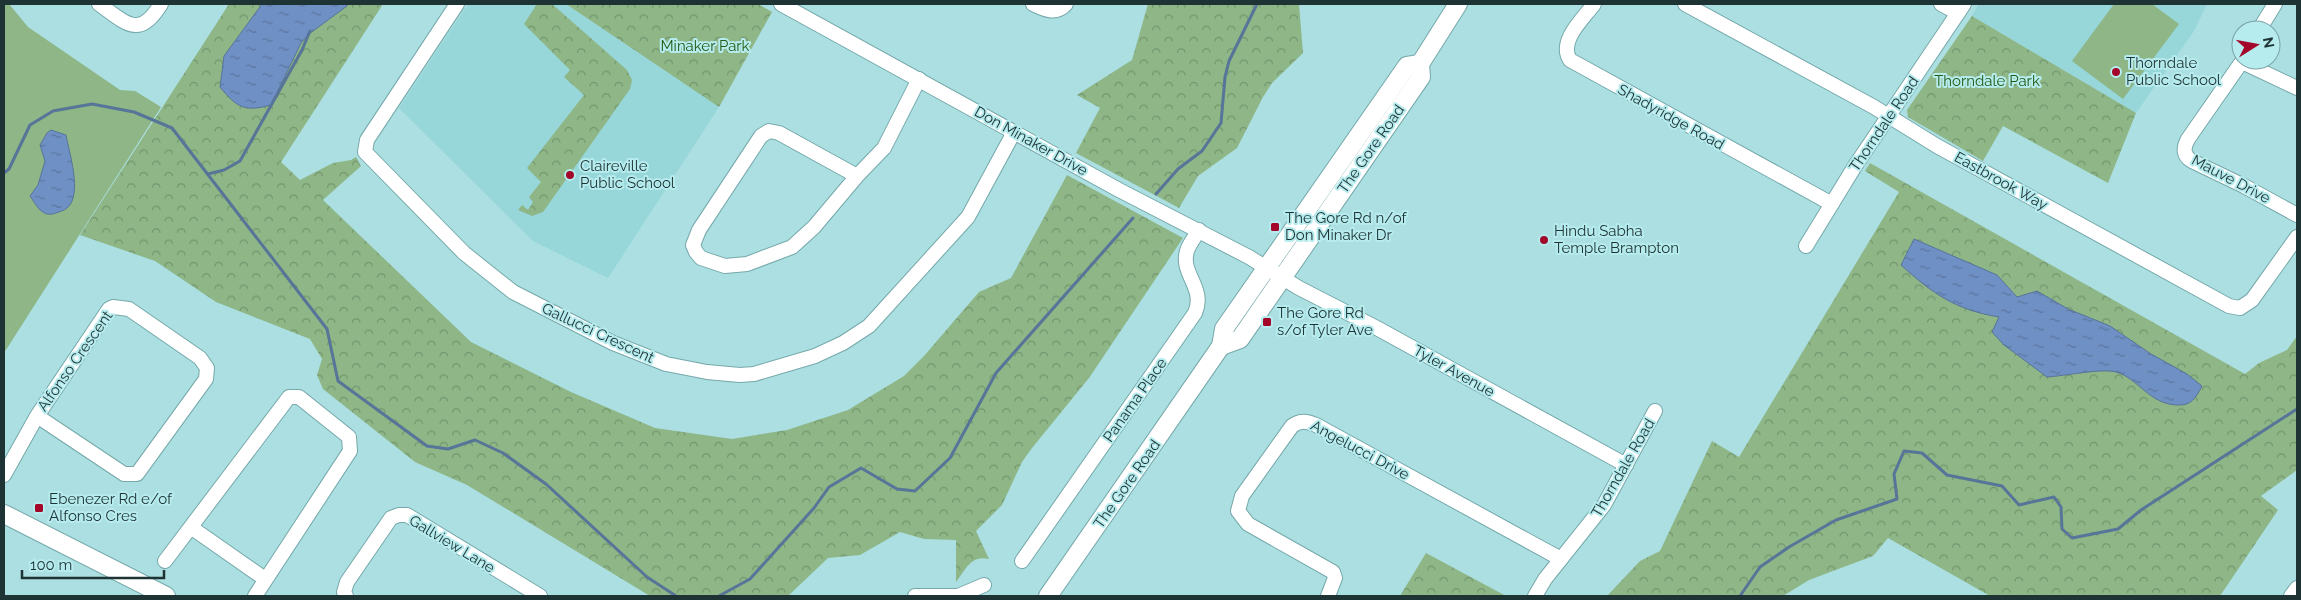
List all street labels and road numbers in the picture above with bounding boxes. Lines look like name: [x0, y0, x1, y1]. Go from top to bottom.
street label: Thorndale Road: [1845, 73, 1923, 175]
street label: Shadyridge Road: [1614, 80, 1728, 154]
street label: The Gore Road: [1334, 101, 1408, 197]
street label: Don Minaker Drive: [971, 102, 1091, 180]
street label: Eastbrook Way: [1951, 148, 2051, 214]
street label: Mauve Drive: [2189, 151, 2274, 207]
street label: Gallucci Crescent: [539, 299, 657, 367]
street label: Alfonso Crescent: [34, 307, 116, 415]
street label: Tyler Avenue: [1410, 341, 1498, 401]
street label: Panama Place: [1099, 354, 1171, 446]
street label: Thorndale Road: [1587, 415, 1659, 521]
street label: Angelucci Drive: [1308, 416, 1413, 484]
street label: The Gore Road: [1090, 436, 1164, 532]
street label: Gallview Lane: [406, 511, 498, 577]

